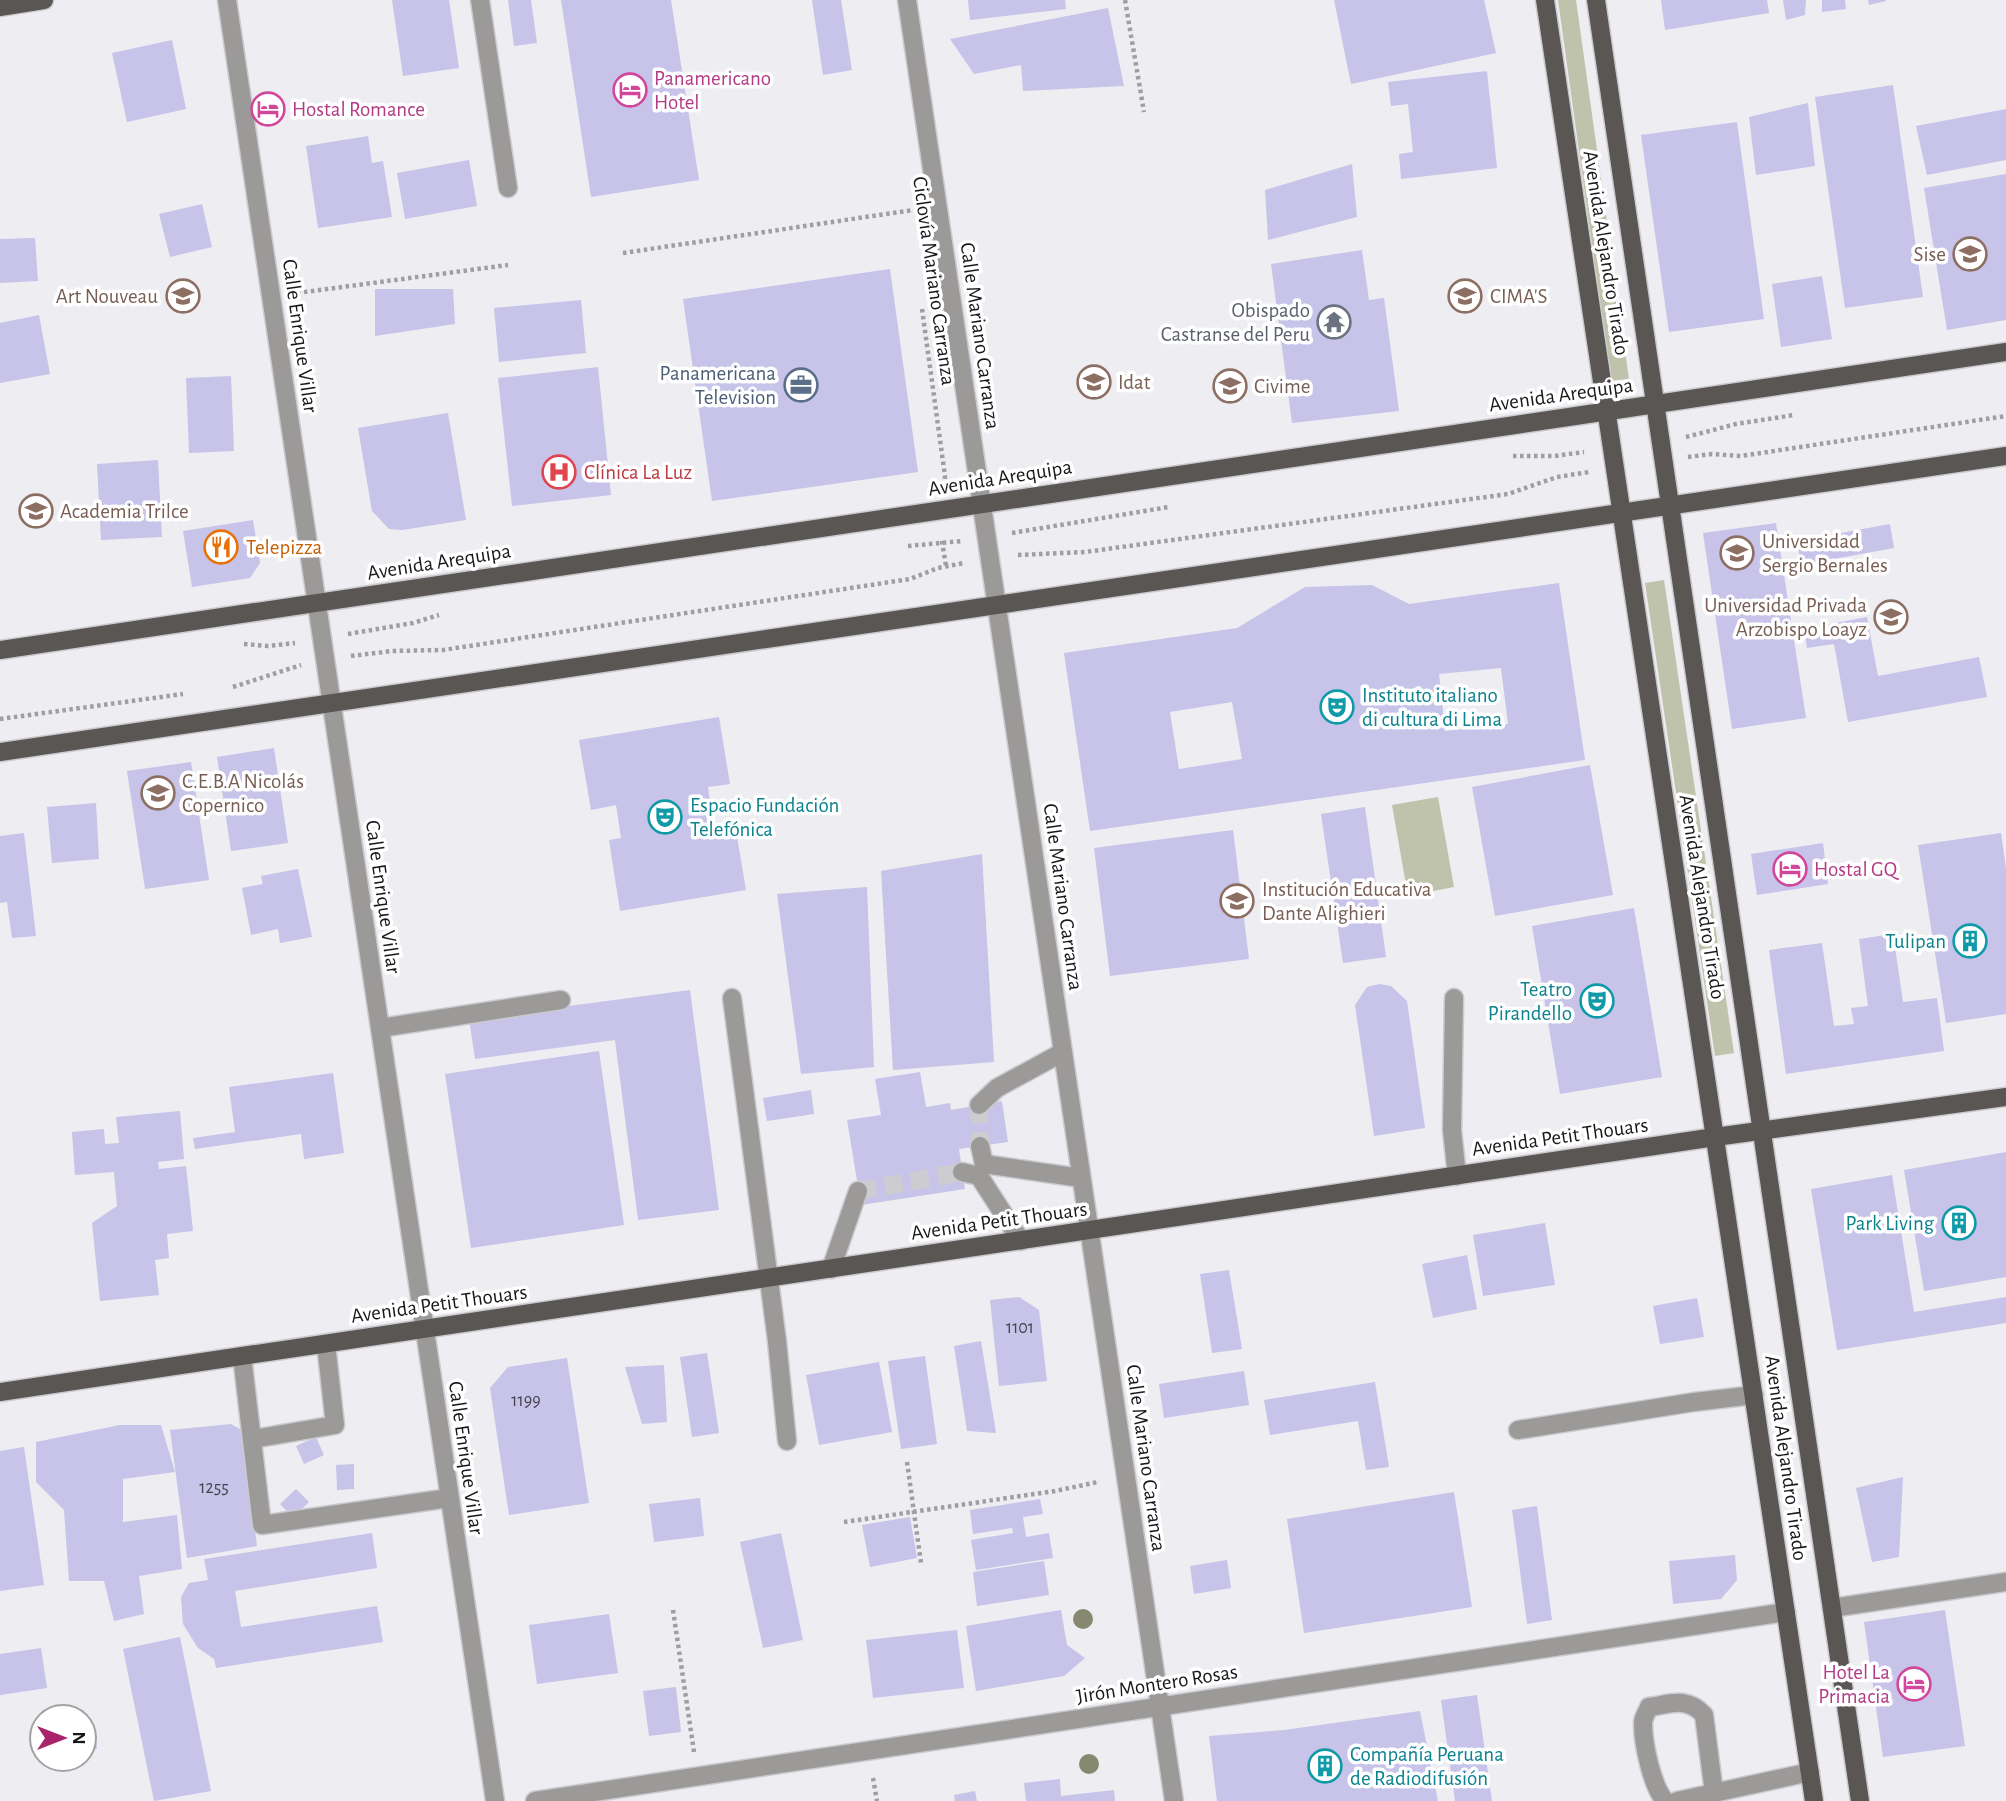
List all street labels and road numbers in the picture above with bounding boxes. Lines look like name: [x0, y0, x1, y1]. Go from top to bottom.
street label: Avenida Alejandro Tirado: [1579, 149, 1633, 357]
street label: Ciclovía Mariano Carranza: [909, 175, 959, 387]
street label: Calle Mariano Carranza: [956, 241, 1004, 431]
street label: Calle Enrique Villar: [279, 258, 321, 414]
street label: Avenida Arequipa: [1488, 374, 1635, 416]
street label: Avenida Arequipa: [927, 456, 1074, 500]
street label: Avenida Arequipa: [366, 540, 513, 584]
street label: Avenida Alejandro Tirado: [1675, 793, 1729, 1001]
street label: Calle Mariano Carranza: [1039, 802, 1087, 992]
street label: Calle Enrique Villar: [362, 819, 404, 975]
street label: Avenida Petit Thouars: [1471, 1114, 1649, 1160]
street label: Avenida Petit Thouars: [910, 1198, 1088, 1244]
street label: Avenida Petit Thouars: [350, 1281, 528, 1327]
street label: Avenida Alejandro Tirado: [1761, 1354, 1811, 1562]
street label: Calle Mariano Carranza: [1122, 1363, 1170, 1553]
street label: Calle Enrique Villar: [445, 1380, 487, 1536]
street label: Jirón Montero Rosas: [1075, 1661, 1239, 1707]

